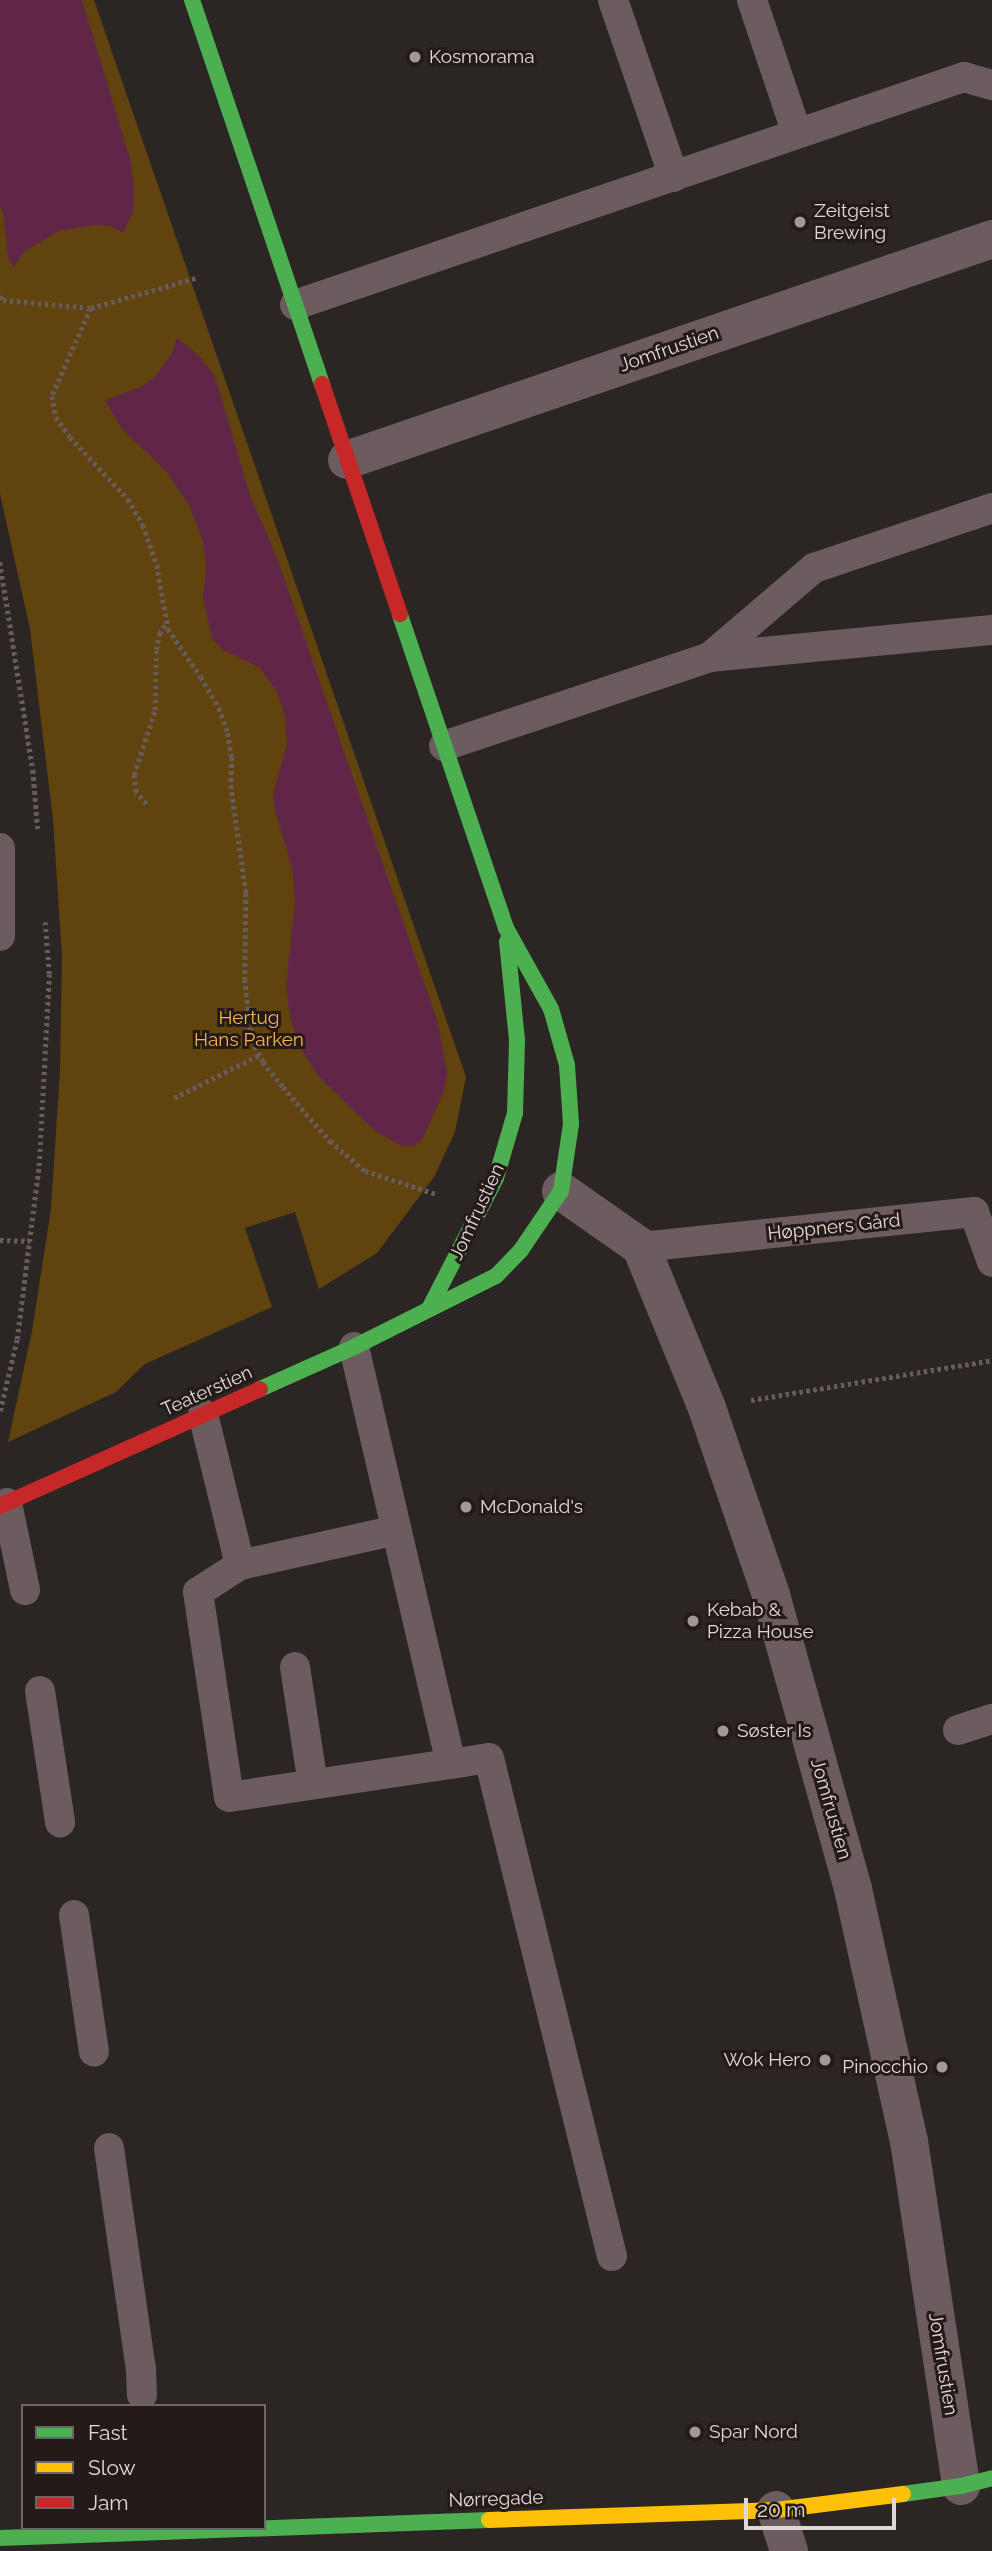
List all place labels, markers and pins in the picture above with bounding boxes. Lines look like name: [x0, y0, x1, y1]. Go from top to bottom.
place label: Kosmorama: [429, 46, 535, 68]
marker: Kosmorama: [407, 49, 423, 65]
place label: Zeitgeist Brewing: [814, 200, 890, 244]
marker: Zeitgeist Brewing: [792, 214, 808, 230]
place label: McDonald's: [480, 1496, 583, 1518]
marker: McDonald's: [458, 1499, 474, 1515]
place label: Kebab & Pizza House: [707, 1599, 814, 1643]
marker: Kebab & Pizza House: [685, 1613, 701, 1629]
place label: Søster Is: [737, 1720, 812, 1742]
marker: Søster Is: [715, 1723, 731, 1739]
place label: Wok Hero: [723, 2049, 811, 2071]
marker: Wok Hero: [817, 2052, 833, 2068]
place label: Pinocchio: [842, 2056, 928, 2078]
marker: Pinocchio: [934, 2059, 950, 2075]
place label: Spar Nord: [709, 2421, 798, 2443]
marker: Spar Nord: [687, 2424, 703, 2440]

